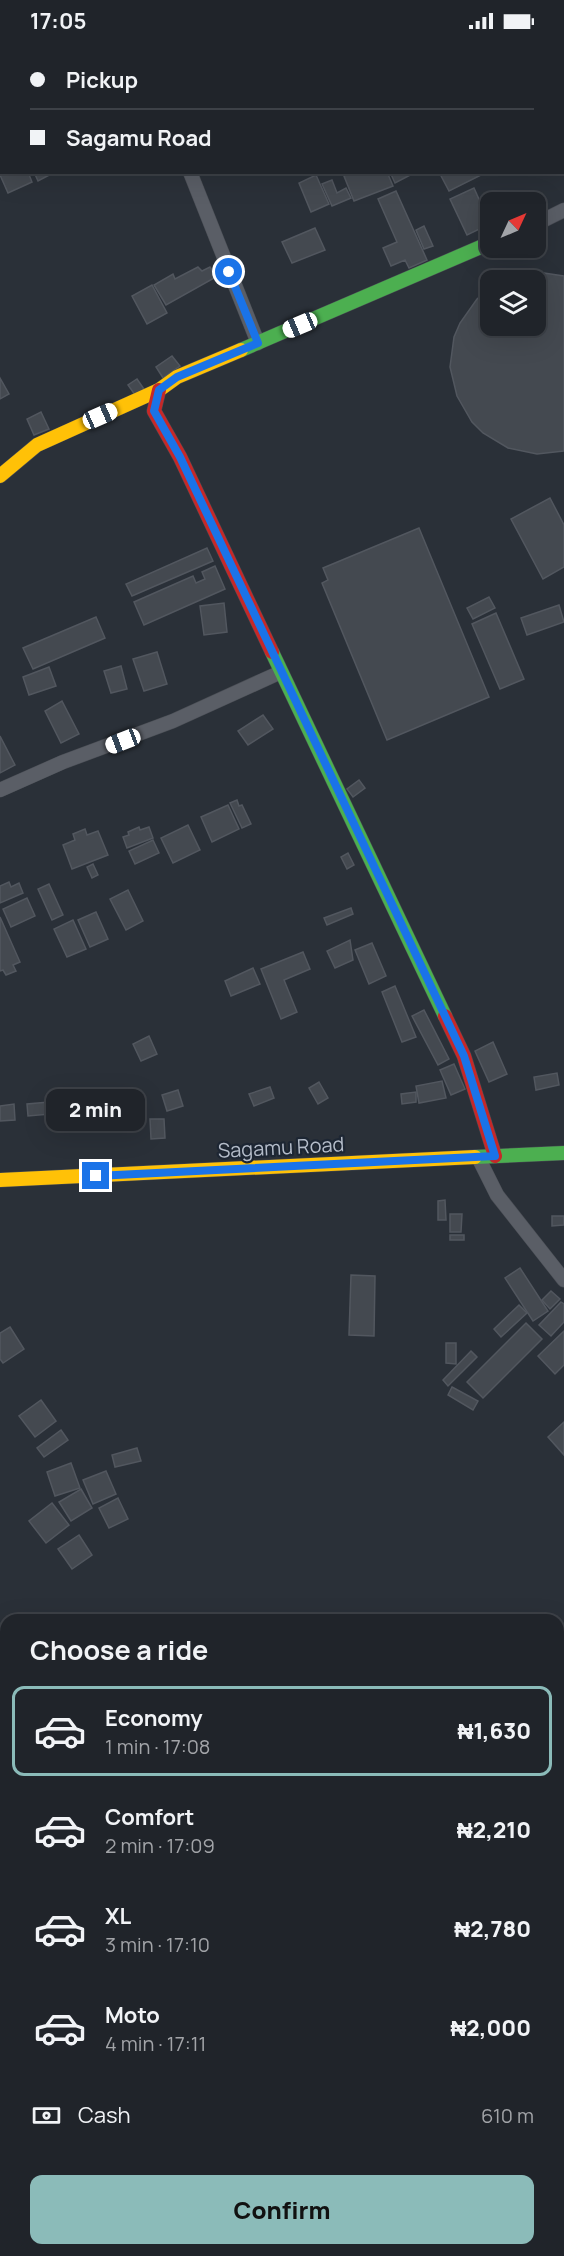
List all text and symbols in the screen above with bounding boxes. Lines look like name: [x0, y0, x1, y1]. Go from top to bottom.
text: 17:05: [30, 6, 86, 36]
text: Pickup: [66, 65, 138, 95]
text: Sagamu Road: [66, 123, 212, 153]
north arrow: [480, 192, 546, 258]
map controls: [480, 192, 546, 336]
route start: [215, 258, 242, 285]
button: layers: [480, 270, 546, 336]
car: [280, 310, 320, 340]
car: [80, 400, 120, 432]
car: [103, 726, 143, 756]
callout: 2 min: [46, 1089, 146, 1131]
text: 2 min: [69, 1096, 122, 1123]
street label: Sagamu Road: [217, 1130, 345, 1164]
route end: [82, 1162, 109, 1189]
text: Choose a ride: [30, 1631, 208, 1668]
text: Economy: [105, 1703, 203, 1733]
icon: car: [33, 1704, 87, 1758]
text: ₦1,630: [458, 1716, 531, 1746]
text: 1 min · 17:08: [105, 1733, 210, 1760]
text: Comfort: [105, 1802, 194, 1832]
icon: car: [33, 1803, 87, 1857]
text: ₦2,210: [457, 1815, 531, 1845]
text: 2 min · 17:09: [105, 1832, 215, 1859]
text: XL: [105, 1901, 131, 1931]
icon: car: [33, 1902, 87, 1956]
text: ₦2,780: [454, 1914, 531, 1944]
text: 3 min · 17:10: [105, 1931, 210, 1958]
text: Moto: [105, 2000, 160, 2030]
icon: car: [33, 2001, 87, 2055]
text: ₦2,000: [450, 2013, 531, 2043]
text: 4 min · 17:11: [105, 2030, 206, 2057]
icon: cash: [30, 2099, 63, 2132]
text: Cash: [78, 2100, 131, 2130]
text: 610 m: [481, 2102, 534, 2129]
button: Confirm: [30, 2175, 534, 2244]

